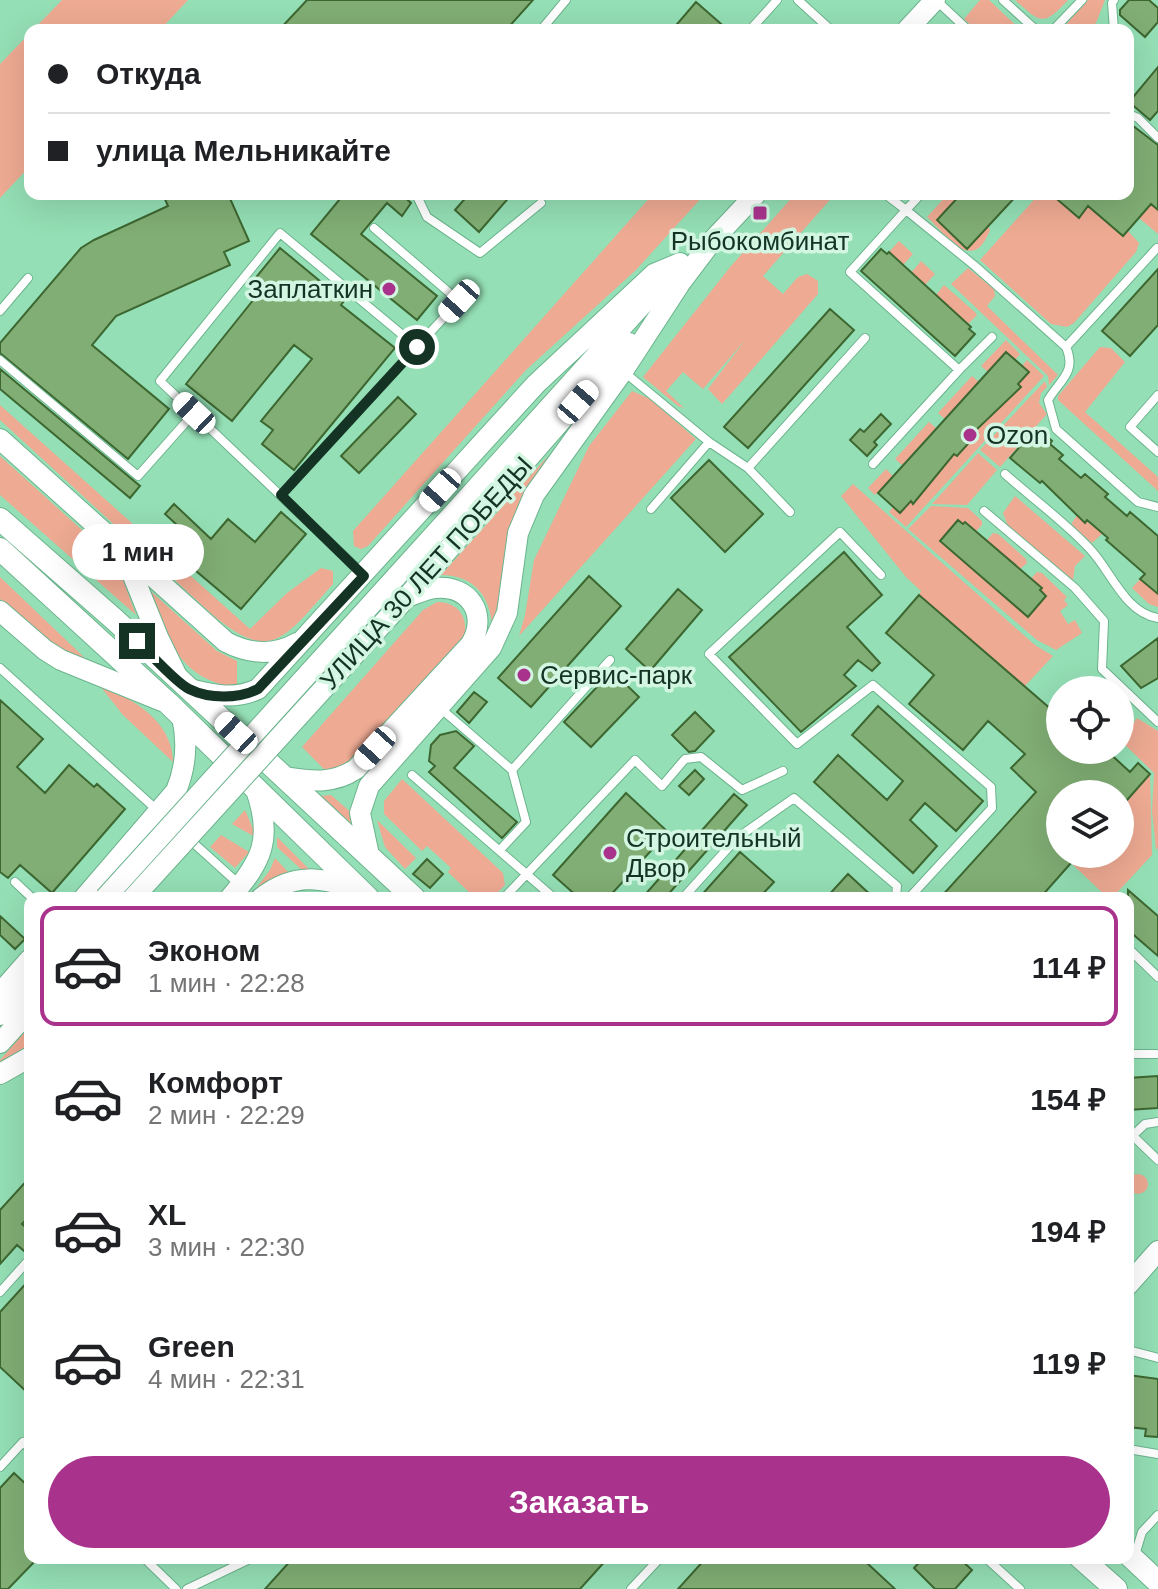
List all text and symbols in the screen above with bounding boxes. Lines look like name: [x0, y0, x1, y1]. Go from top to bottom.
text: Откуда: [96, 57, 201, 90]
text: улица Мельникайте: [96, 134, 391, 167]
marker: Рыбокомбинат: [751, 204, 769, 222]
place label: Рыбокомбинат: [671, 226, 849, 256]
place label: Заплаткин: [248, 274, 373, 304]
car: [434, 275, 484, 327]
marker: Заплаткин: [380, 280, 398, 298]
route start: [399, 329, 435, 365]
car: [553, 376, 603, 428]
car: [168, 388, 220, 438]
place label: Ozon: [986, 420, 1048, 450]
marker: Ozon: [961, 426, 979, 444]
street label: УЛИЦА 30 ЛЕТ ПОБЕДЫ: [314, 450, 538, 696]
car: [415, 464, 465, 516]
callout: 1 мин: [71, 525, 203, 581]
text: 1 мин: [102, 537, 174, 567]
route end: [119, 623, 155, 659]
place label: Сервис-парк: [540, 660, 693, 690]
marker: Сервис-парк: [515, 666, 533, 684]
map controls: [1046, 676, 1134, 868]
button: locate: [1046, 676, 1134, 764]
car: [210, 708, 262, 758]
car: [350, 722, 400, 774]
button: layers: [1046, 780, 1134, 868]
place label: Строительный Двор: [626, 823, 802, 883]
marker: Строительный Двор: [601, 844, 619, 862]
icon: car: [52, 930, 124, 1002]
text: Эконом: [148, 934, 261, 967]
text: 114 ₽: [1032, 951, 1106, 984]
text: 1 мин · 22:28: [148, 968, 305, 998]
icon: car: [52, 1062, 124, 1134]
text: Комфорт: [148, 1066, 283, 1099]
text: 154 ₽: [1030, 1083, 1106, 1116]
text: 2 мин · 22:29: [148, 1100, 305, 1130]
icon: car: [52, 1194, 124, 1266]
text: XL: [148, 1198, 186, 1231]
text: 194 ₽: [1030, 1215, 1106, 1248]
text: 3 мин · 22:30: [148, 1232, 305, 1262]
icon: car: [52, 1326, 124, 1398]
text: Green: [148, 1330, 235, 1363]
text: 119 ₽: [1032, 1347, 1106, 1380]
text: 4 мин · 22:31: [148, 1364, 305, 1394]
button: Заказать: [48, 1456, 1110, 1548]

